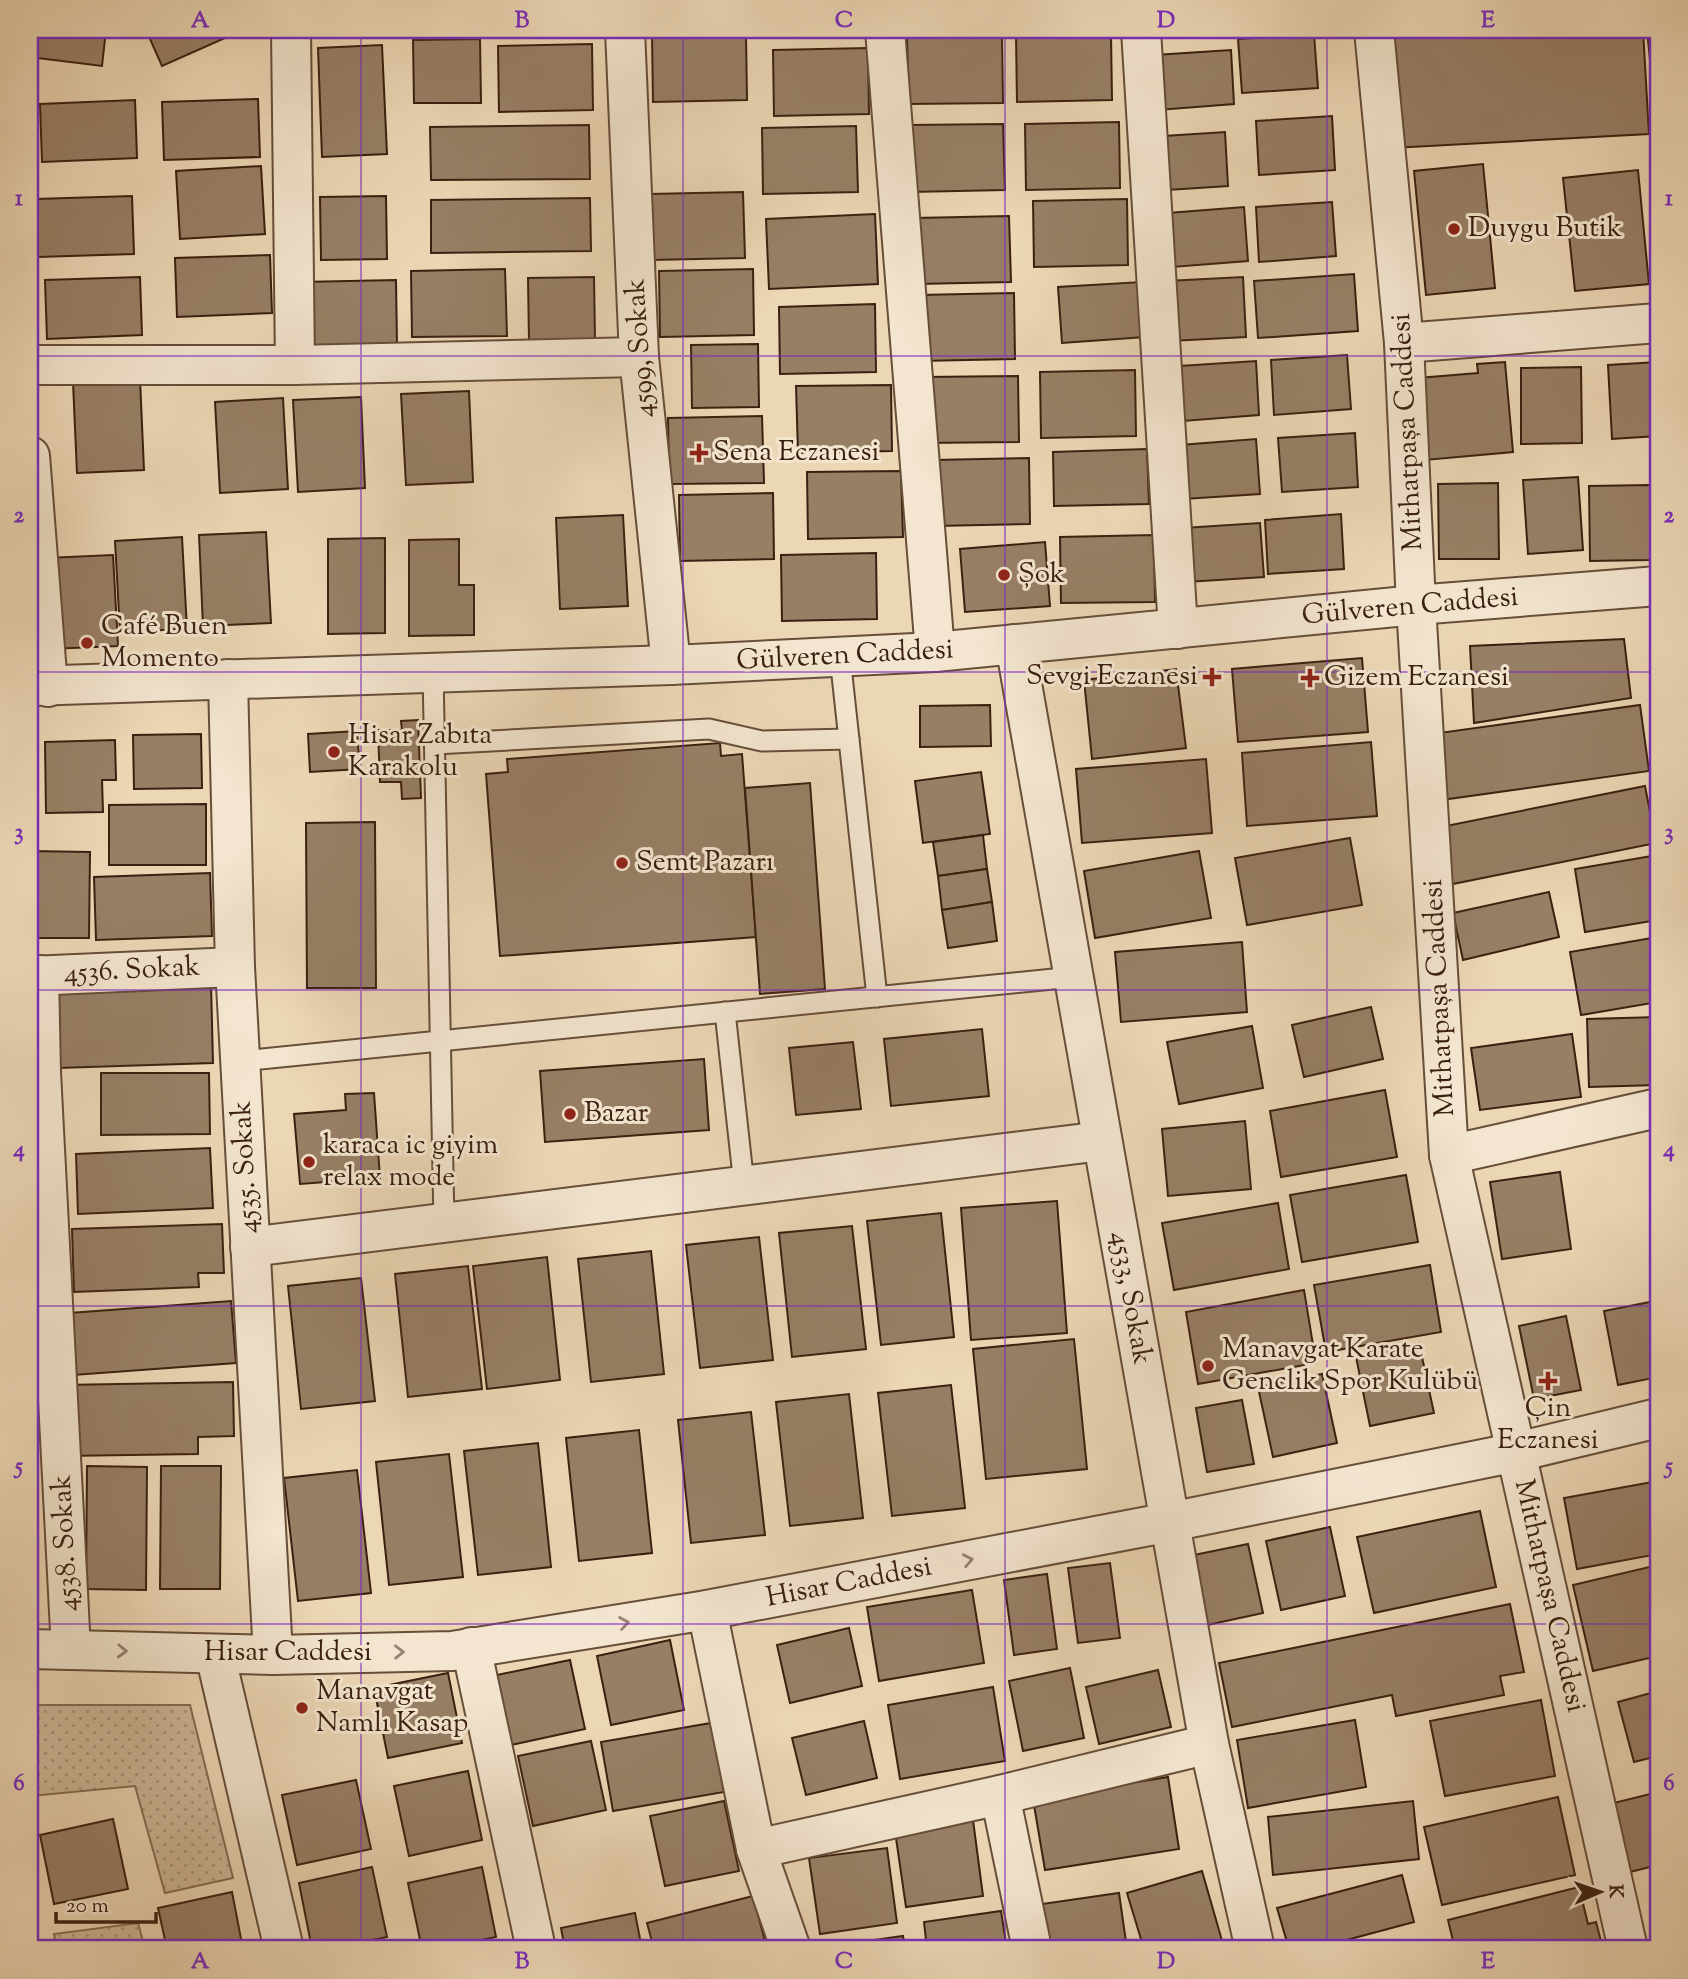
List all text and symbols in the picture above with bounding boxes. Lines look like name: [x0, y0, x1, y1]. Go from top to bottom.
text: A: [191, 5, 210, 38]
text: B: [515, 5, 530, 38]
text: C: [835, 5, 853, 38]
text: D: [1157, 5, 1175, 38]
text: E: [1481, 5, 1495, 38]
text: 1: [15, 183, 23, 216]
text: 1: [1665, 183, 1673, 216]
place label: Duygu Butik: [1468, 209, 1622, 249]
marker: Duygu Butik: [1446, 221, 1462, 237]
street label: 4599, Sokak: [616, 277, 666, 419]
street label: Mithatpaşa Caddesi: [1382, 312, 1434, 552]
place label: Sena Eczanesi: [713, 433, 880, 473]
marker: Sena Eczanesi: [691, 445, 707, 461]
text: 2: [14, 500, 25, 533]
text: 2: [1664, 500, 1675, 533]
place label: Şok: [1018, 555, 1065, 595]
marker: Şok: [996, 567, 1012, 583]
street label: Gülveren Caddesi: [1300, 578, 1520, 636]
place label: Café Buen Momento: [101, 607, 228, 679]
street label: Gülveren Caddesi: [735, 630, 955, 682]
marker: Café Buen Momento: [79, 635, 95, 651]
place label: Sevgi Eczanesi: [1026, 657, 1198, 697]
place label: Gizem Eczanesi: [1324, 658, 1509, 698]
marker: Sevgi Eczanesi: [1204, 669, 1220, 685]
marker: Gizem Eczanesi: [1302, 670, 1318, 686]
place label: Hisar Zabıta Karakolu: [348, 716, 492, 788]
marker: Hisar Zabıta Karakolu: [326, 744, 342, 760]
text: 3: [14, 817, 24, 850]
text: 3: [1664, 817, 1674, 850]
place label: Semt Pazarı: [636, 843, 774, 883]
marker: Semt Pazarı: [614, 855, 630, 871]
street label: Mithatpaşa Caddesi: [1414, 878, 1466, 1118]
street label: 4536. Sokak: [63, 947, 201, 995]
place label: Bazar: [584, 1094, 649, 1134]
street label: 4535. Sokak: [223, 1100, 269, 1234]
marker: Bazar: [562, 1106, 578, 1122]
place label: karaca ic giyim relax mode: [323, 1126, 498, 1198]
text: 4: [12, 1134, 25, 1167]
text: 4: [1662, 1134, 1675, 1167]
marker: karaca ic giyim relax mode: [301, 1154, 317, 1170]
street label: 4533, Sokak: [1099, 1228, 1161, 1368]
place label: Manavgat Karate Genclik Spor Kulübü: [1222, 1330, 1478, 1402]
marker: Manavgat Karate Genclik Spor Kulübü: [1200, 1358, 1216, 1374]
marker: Çin Eczanesi: [1540, 1373, 1556, 1389]
place label: Çin Eczanesi: [1497, 1389, 1599, 1461]
text: 5: [13, 1451, 23, 1484]
text: 5: [1663, 1451, 1673, 1484]
street label: 4538. Sokak: [42, 1474, 90, 1612]
street label: Mithatpaşa Caddesi: [1503, 1476, 1595, 1716]
street label: Hisar Caddesi: [763, 1547, 935, 1619]
one-way arrow: [962, 1554, 974, 1569]
one-way arrow: [618, 1616, 630, 1631]
street label: Hisar Caddesi: [204, 1633, 372, 1673]
one-way arrow: [117, 1644, 128, 1659]
one-way arrow: [394, 1644, 405, 1660]
place label: Manavgat Namlı Kasap: [316, 1672, 468, 1744]
marker: Manavgat Namlı Kasap: [294, 1700, 310, 1716]
text: 6: [13, 1768, 25, 1801]
text: 6: [1663, 1768, 1675, 1801]
north arrow: [1566, 1856, 1636, 1926]
scale bar: [56, 1881, 156, 1925]
text: K: [1601, 1884, 1628, 1899]
text: 20 m: [66, 1892, 109, 1922]
text: A: [191, 1946, 210, 1979]
text: B: [515, 1946, 530, 1979]
text: C: [835, 1946, 853, 1979]
text: D: [1157, 1946, 1175, 1979]
text: E: [1481, 1946, 1495, 1979]

